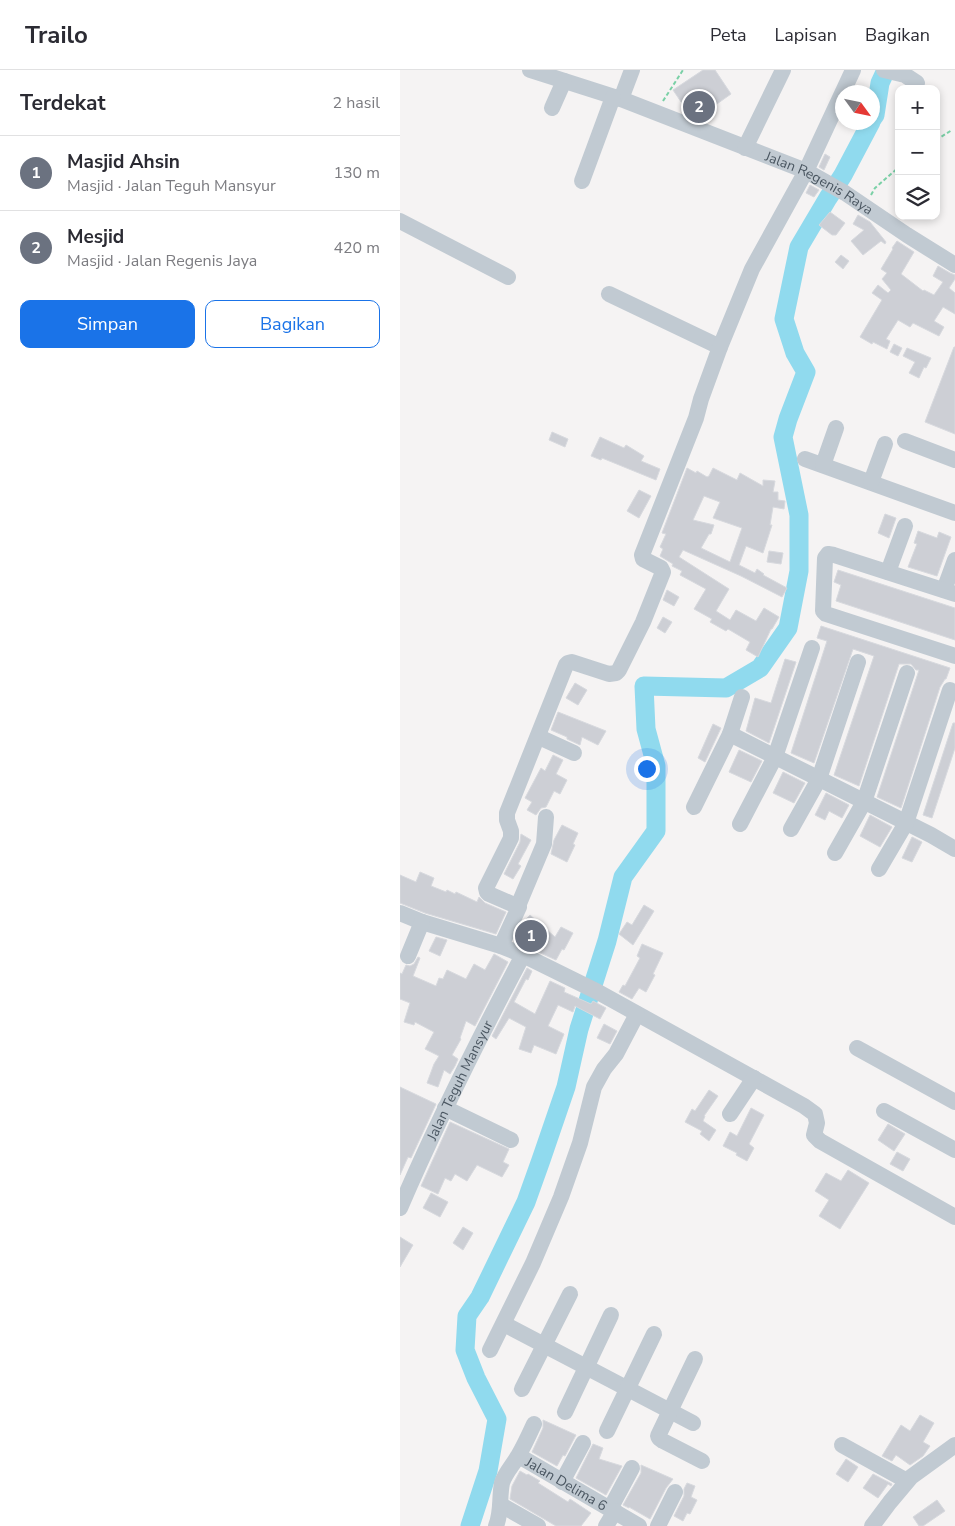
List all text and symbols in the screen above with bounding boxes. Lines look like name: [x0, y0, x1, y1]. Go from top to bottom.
text: Trailo: [25, 19, 88, 51]
text: Peta: [710, 23, 746, 47]
text: Lapisan: [774, 23, 837, 47]
text: Bagikan: [865, 23, 930, 47]
north arrow: [835, 85, 880, 130]
map controls: [895, 85, 940, 220]
button: +: [895, 85, 940, 130]
pin: 2: [683, 88, 715, 126]
text: Terdekat: [20, 89, 106, 117]
text: 2 hasil: [333, 92, 380, 114]
button: −: [895, 130, 940, 175]
street label: Jalan Regenis Raya: [761, 146, 877, 219]
text: Masjid Ahsin: [67, 149, 180, 175]
text: 1: [31, 162, 41, 184]
text: 130 m: [333, 162, 380, 184]
text: Masjid · Jalan Teguh Mansyur: [67, 175, 276, 197]
button: layers: [895, 175, 940, 220]
text: Mesjid: [67, 224, 124, 250]
text: 2: [31, 237, 41, 259]
text: 420 m: [333, 237, 380, 259]
text: Masjid · Jalan Regenis Jaya: [67, 250, 257, 272]
button: Simpan: [20, 300, 195, 348]
button: Bagikan: [205, 300, 380, 348]
your location: [634, 756, 660, 782]
pin: 1: [515, 917, 547, 955]
street label: Jalan Teguh Mansyur: [422, 1017, 497, 1144]
street label: Jalan Delima 6: [521, 1452, 611, 1515]

